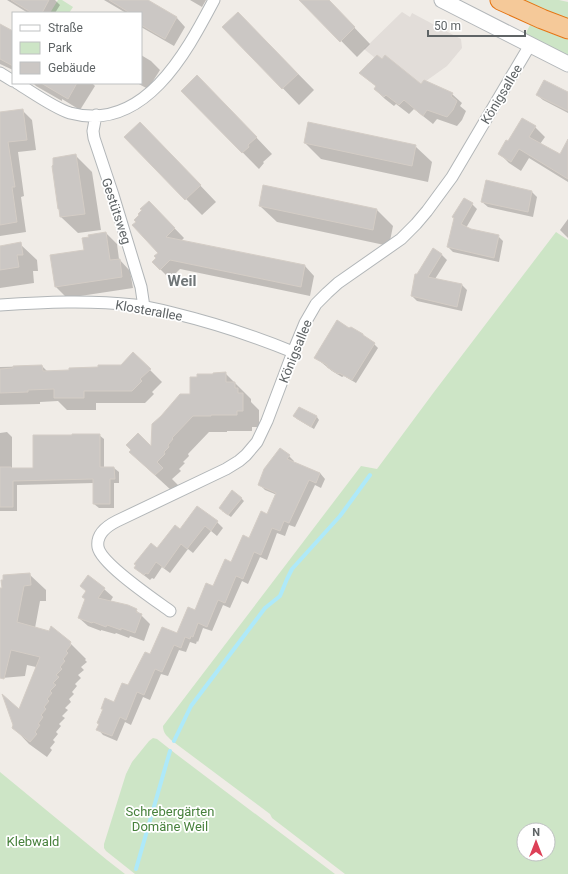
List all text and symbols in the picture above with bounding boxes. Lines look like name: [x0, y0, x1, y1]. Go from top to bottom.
legend: [12, 12, 142, 84]
scale bar: [428, 12, 525, 38]
text: 50 m: [434, 19, 461, 33]
text: Straße: [48, 21, 83, 35]
text: Park: [48, 41, 73, 55]
text: Gebäude: [48, 61, 96, 75]
street label: Königsallee: [478, 62, 525, 127]
street label: Gestütsweg: [99, 176, 134, 246]
district label: Weil: [168, 272, 196, 290]
street label: Klosterallee: [114, 297, 184, 324]
street label: Königsallee: [276, 317, 315, 385]
park label: Schrebergärten Domäne Weil: [126, 804, 214, 834]
north arrow: [516, 822, 556, 862]
text: N: [532, 826, 540, 839]
park label: Klebwald: [7, 834, 59, 849]

